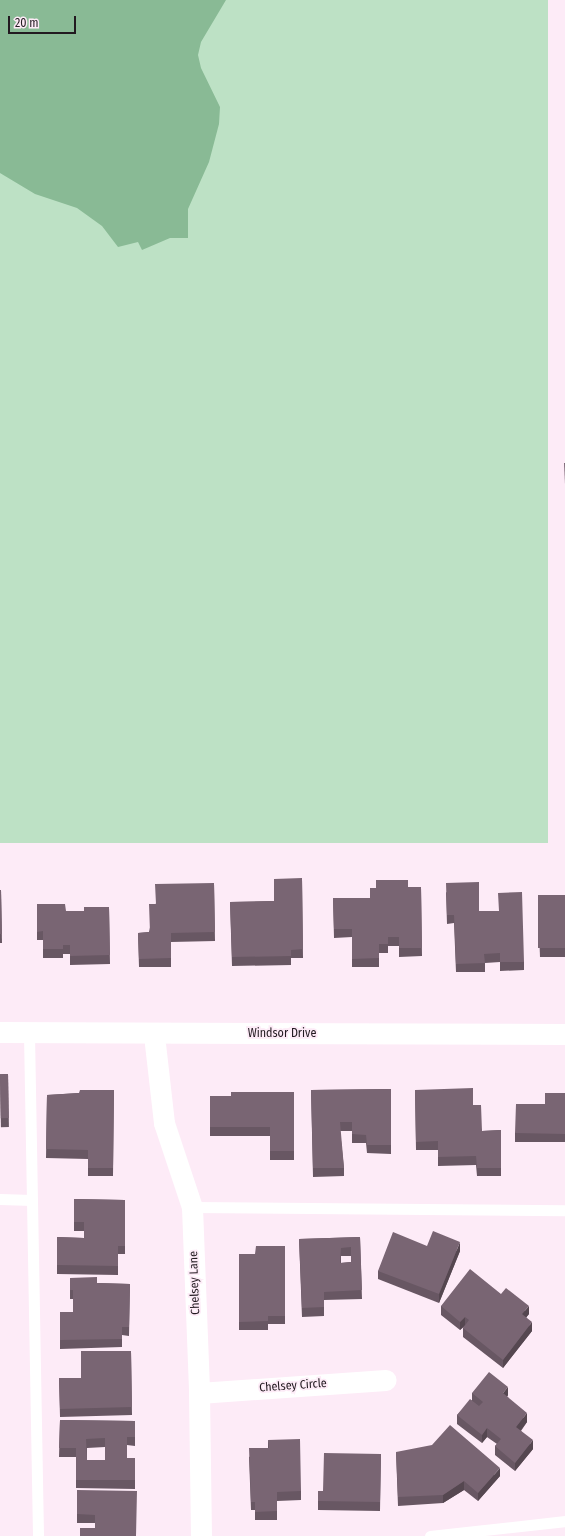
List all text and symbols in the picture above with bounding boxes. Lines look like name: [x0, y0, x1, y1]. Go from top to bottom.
scale bar: [10, 8, 78, 34]
text: 20 m: [15, 16, 39, 30]
street label: Windsor Drive: [248, 1027, 316, 1041]
street label: Chelsey Lane: [187, 1251, 203, 1315]
street label: Chelsey Circle: [259, 1376, 327, 1396]

